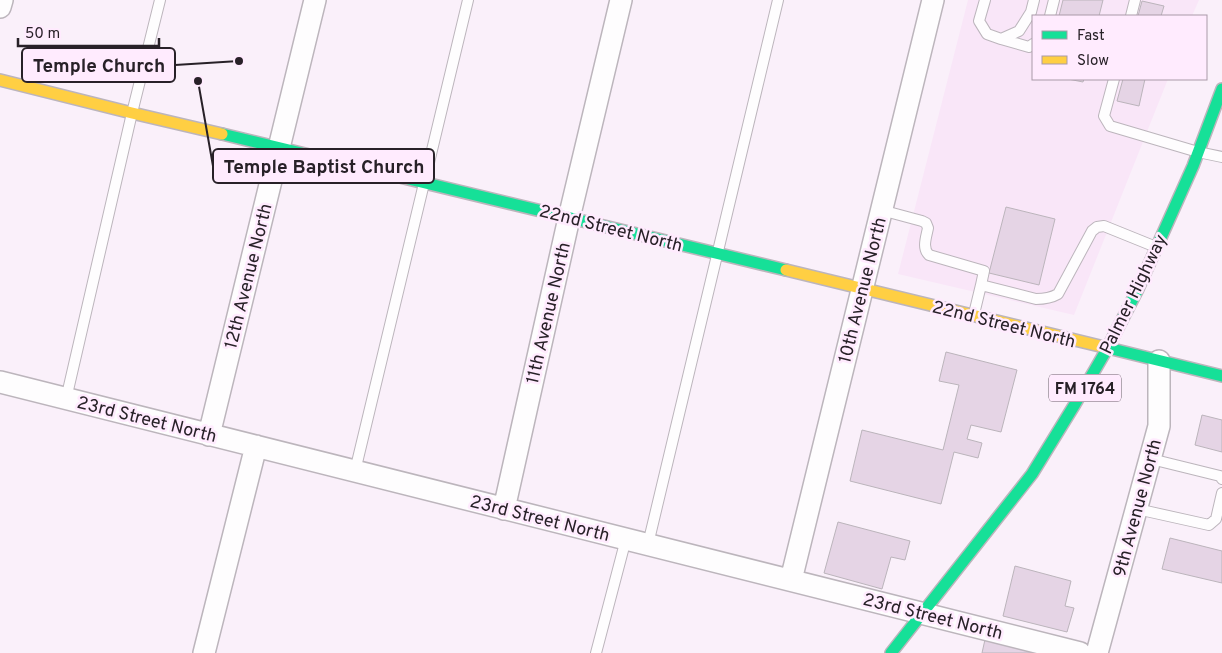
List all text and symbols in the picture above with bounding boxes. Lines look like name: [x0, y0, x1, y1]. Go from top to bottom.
scale bar: [18, 15, 159, 47]
legend: [1032, 15, 1207, 80]
text: 50 m: [25, 25, 60, 44]
text: Fast: [1077, 27, 1105, 46]
callout: Temple Church: [22, 48, 175, 82]
text: Slow: [1077, 52, 1109, 71]
text: Temple Church: [33, 55, 165, 79]
callout: Temple Baptist Church: [213, 149, 434, 183]
text: Temple Baptist Church: [223, 156, 425, 180]
street label: 22nd Street North: [536, 200, 685, 258]
street label: 12th Avenue North: [220, 201, 279, 351]
street label: 10th Avenue North: [834, 215, 893, 366]
street label: Palmer Highway: [1095, 231, 1173, 358]
street label: 11th Avenue North: [522, 240, 577, 386]
street label: 22nd Street North: [929, 296, 1078, 354]
road number: FM 1764: [1049, 374, 1121, 402]
street label: 23rd Street North: [74, 392, 219, 449]
street label: 9th Avenue North: [1109, 437, 1168, 580]
street label: 23rd Street North: [467, 491, 612, 548]
street label: 23rd Street North: [860, 589, 1005, 646]

